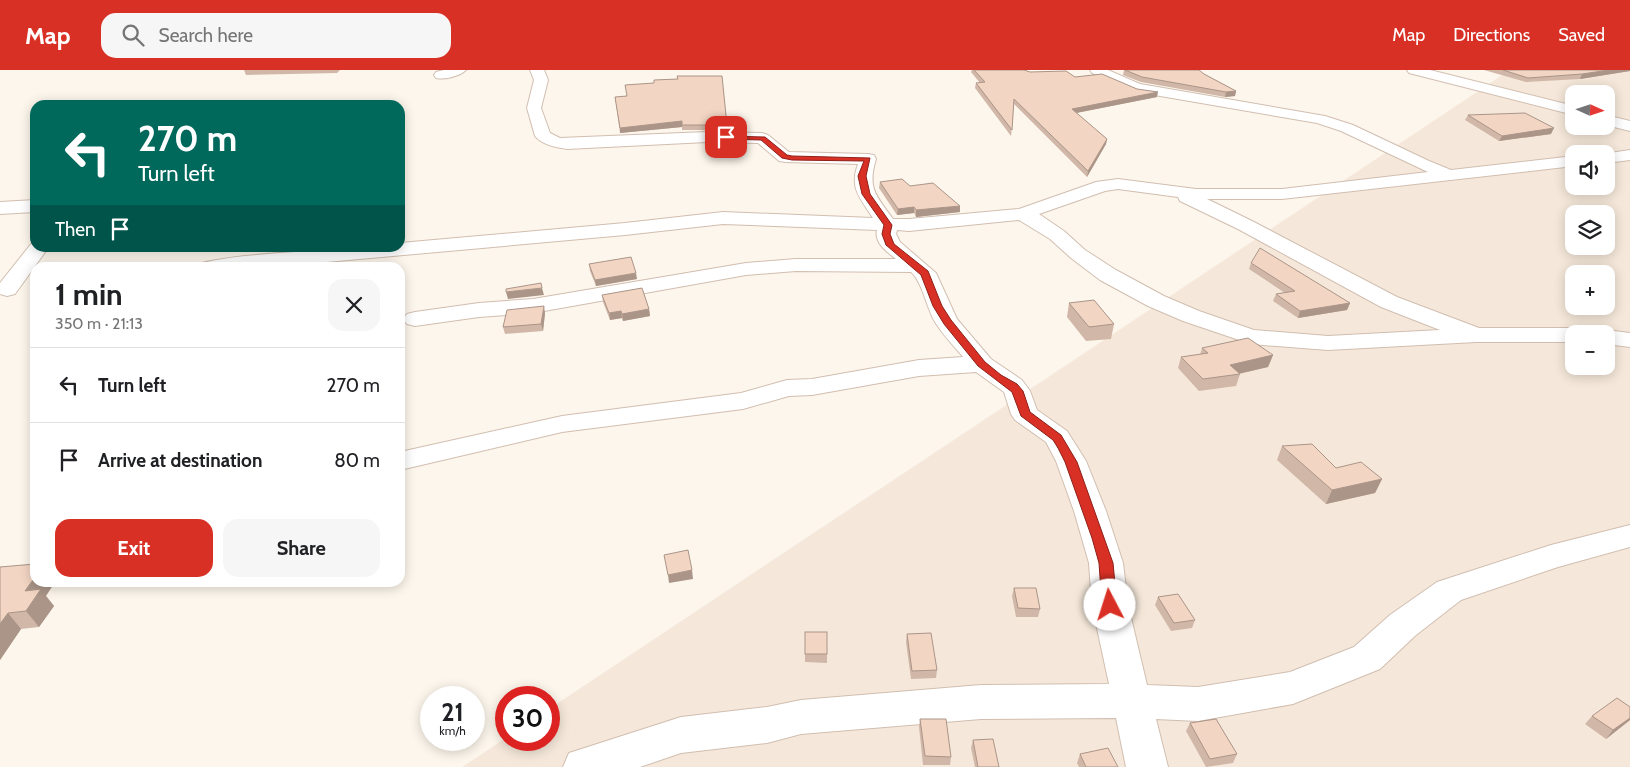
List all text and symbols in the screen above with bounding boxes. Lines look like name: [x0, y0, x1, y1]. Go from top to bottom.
search box: [101, 13, 451, 58]
text: Map: [25, 21, 71, 50]
icon: search: [119, 21, 147, 49]
text: Search here: [159, 24, 253, 47]
text: Map: [1392, 24, 1425, 46]
text: Directions: [1453, 24, 1530, 46]
text: Saved: [1558, 24, 1605, 46]
north arrow: [1565, 85, 1615, 135]
map controls: [1565, 85, 1615, 375]
pin: [705, 116, 747, 158]
text: 270 m: [138, 117, 237, 160]
icon: left: [55, 120, 120, 185]
icon: arrive: [712, 123, 740, 151]
button: sound: [1565, 145, 1615, 195]
text: Turn left: [138, 160, 215, 187]
button: layers: [1565, 205, 1615, 255]
icon: arrive: [106, 215, 134, 243]
text: Then: [55, 218, 96, 241]
button: +: [1565, 265, 1615, 315]
text: 1 min: [55, 276, 123, 313]
button: close: [328, 279, 380, 331]
text: 350 m · 21:13: [55, 314, 143, 333]
button: −: [1565, 325, 1615, 375]
icon: left: [55, 371, 83, 399]
text: Turn left: [98, 374, 166, 397]
text: 270 m: [326, 374, 380, 397]
icon: arrive: [55, 446, 83, 474]
text: Arrive at destination: [98, 449, 262, 472]
text: 80 m: [334, 449, 380, 472]
button: Exit: [55, 519, 213, 577]
button: Share: [223, 519, 380, 577]
position arrow: [1083, 578, 1135, 630]
speed limit sign: 30: [495, 686, 560, 751]
text: 21: [441, 697, 464, 727]
text: km/h: [439, 723, 466, 738]

